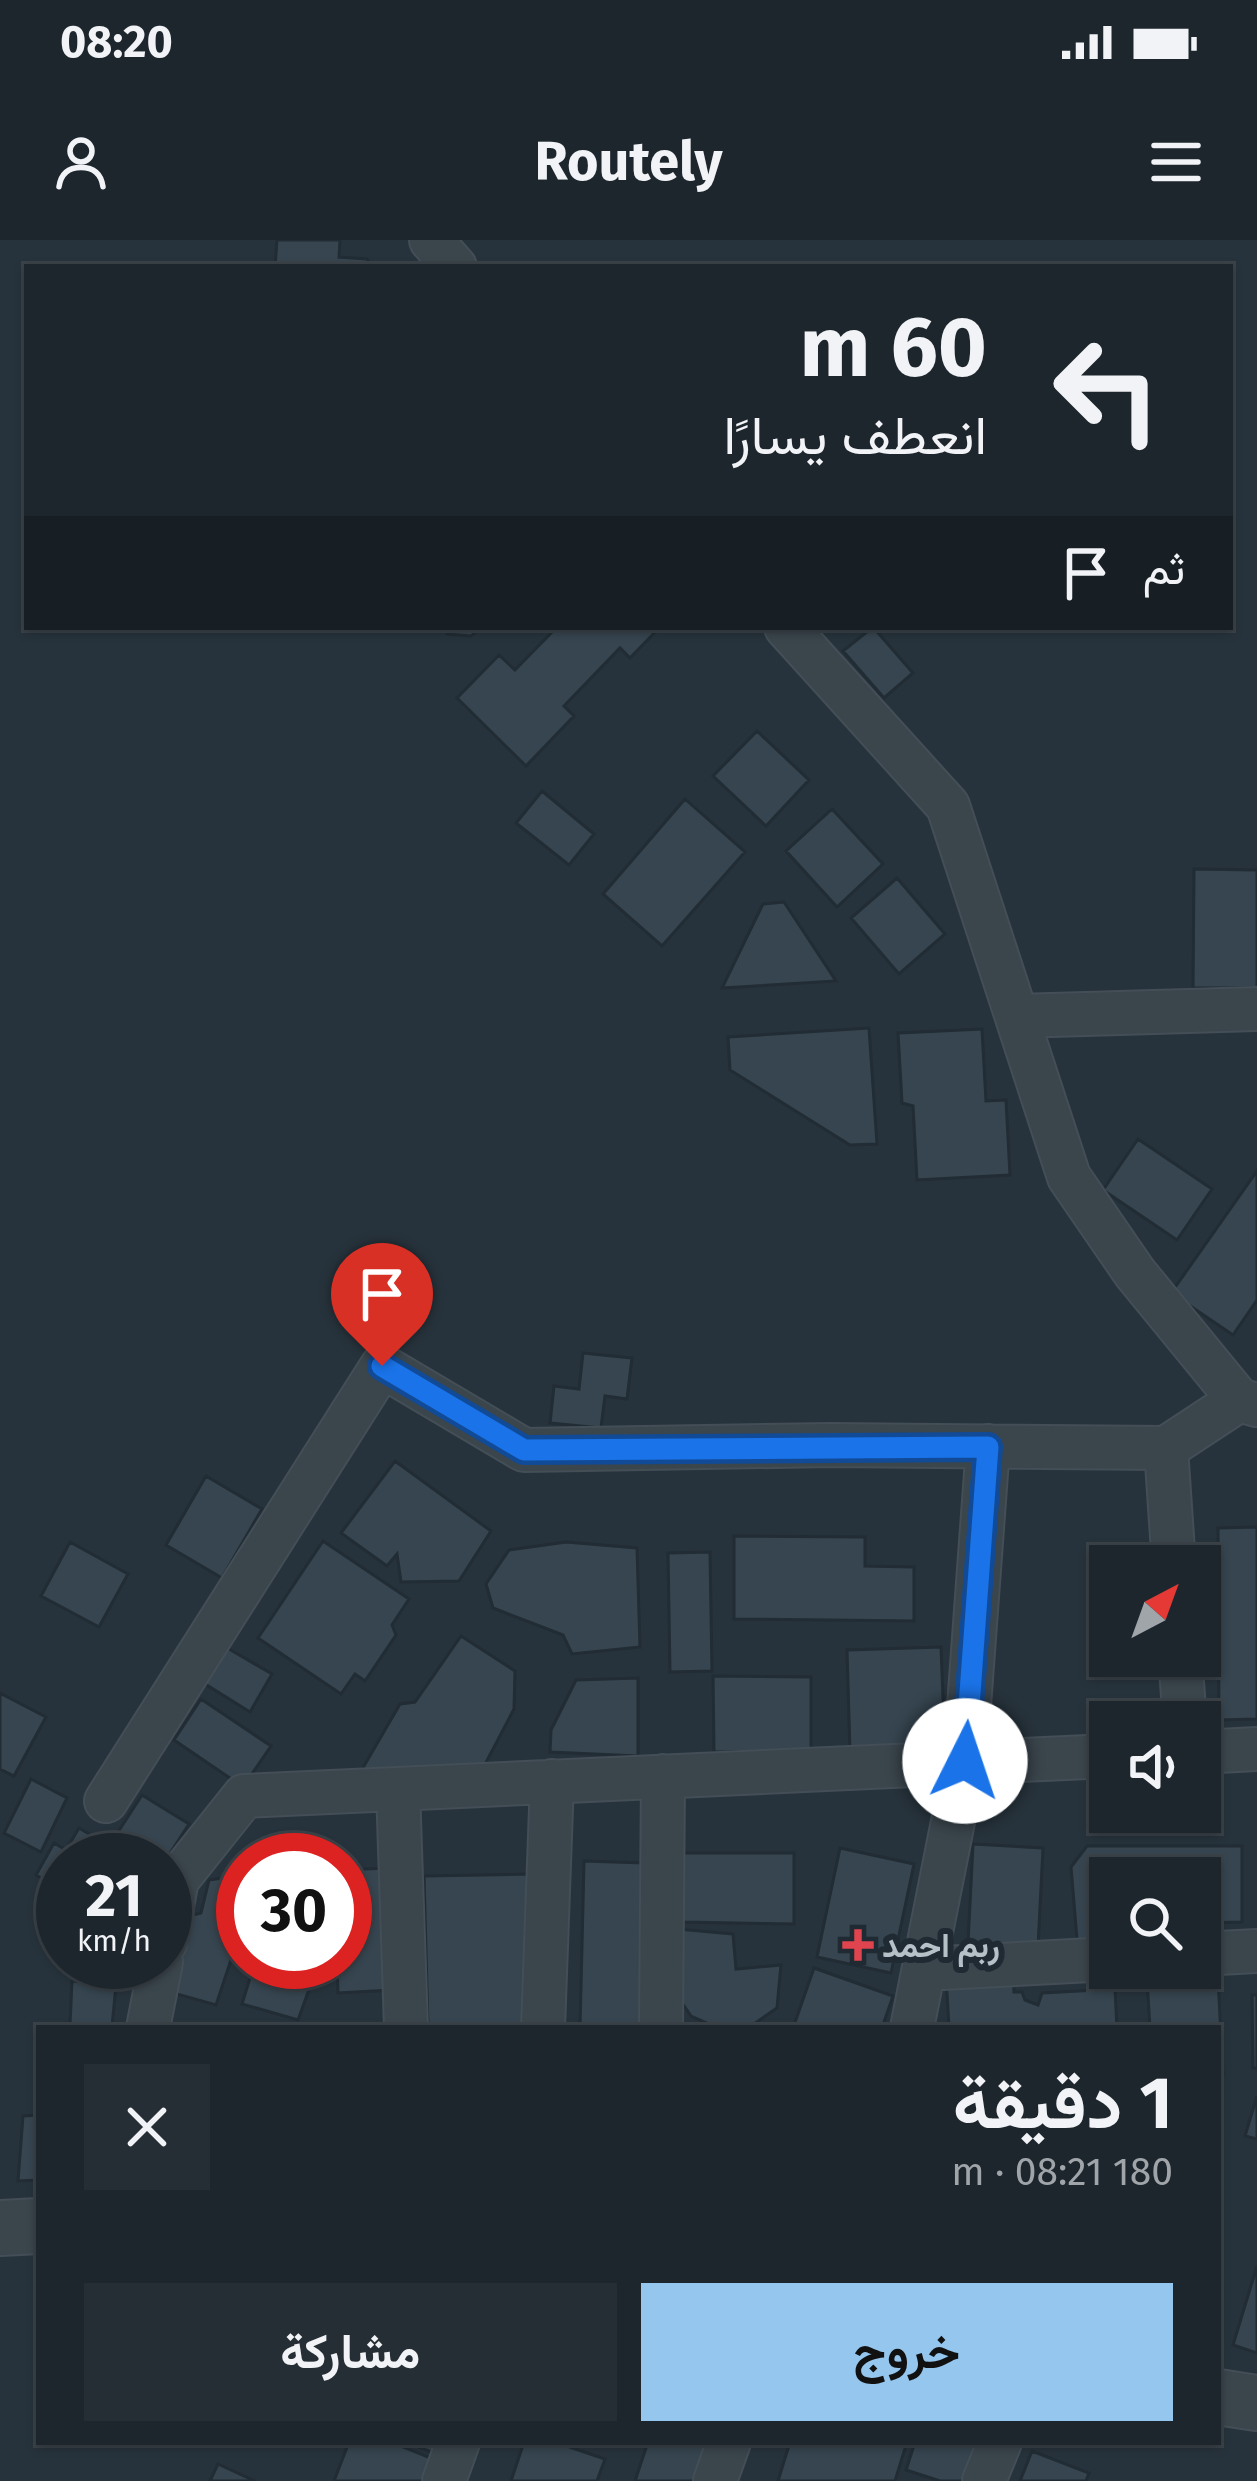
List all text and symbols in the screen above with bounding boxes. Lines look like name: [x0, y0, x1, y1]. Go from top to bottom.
text: 08:20: [60, 15, 173, 69]
icon: person: [48, 129, 114, 195]
icon: menu: [1143, 129, 1209, 195]
text: Routely: [534, 130, 723, 194]
text: 60 m: [800, 297, 987, 398]
icon: left: [1029, 312, 1185, 468]
text: انعطف يسارًا: [723, 404, 987, 468]
icon: arrive: [1053, 540, 1119, 606]
text: ثم: [1143, 542, 1185, 596]
pin: [331, 1243, 433, 1366]
icon: arrive: [349, 1261, 415, 1327]
north arrow: [1089, 1545, 1221, 1677]
map controls: [1089, 1545, 1221, 1989]
position arrow: [902, 1698, 1028, 1824]
button: sound: [1089, 1701, 1221, 1833]
speed limit sign: 30: [216, 1833, 372, 1989]
button: search: [1089, 1857, 1221, 1989]
text: 21: [85, 1860, 143, 1932]
text: km/h: [77, 1923, 151, 1959]
place label: ربم احمد: [882, 1926, 1000, 1967]
marker: ربم احمد: [845, 1932, 871, 1958]
text: 1 دقيقة: [953, 2061, 1173, 2147]
button: close: [84, 2064, 210, 2190]
text: 180 m · 08:21: [951, 2149, 1173, 2195]
button: مشاركة: [84, 2283, 617, 2421]
button: خروج: [641, 2283, 1173, 2421]

